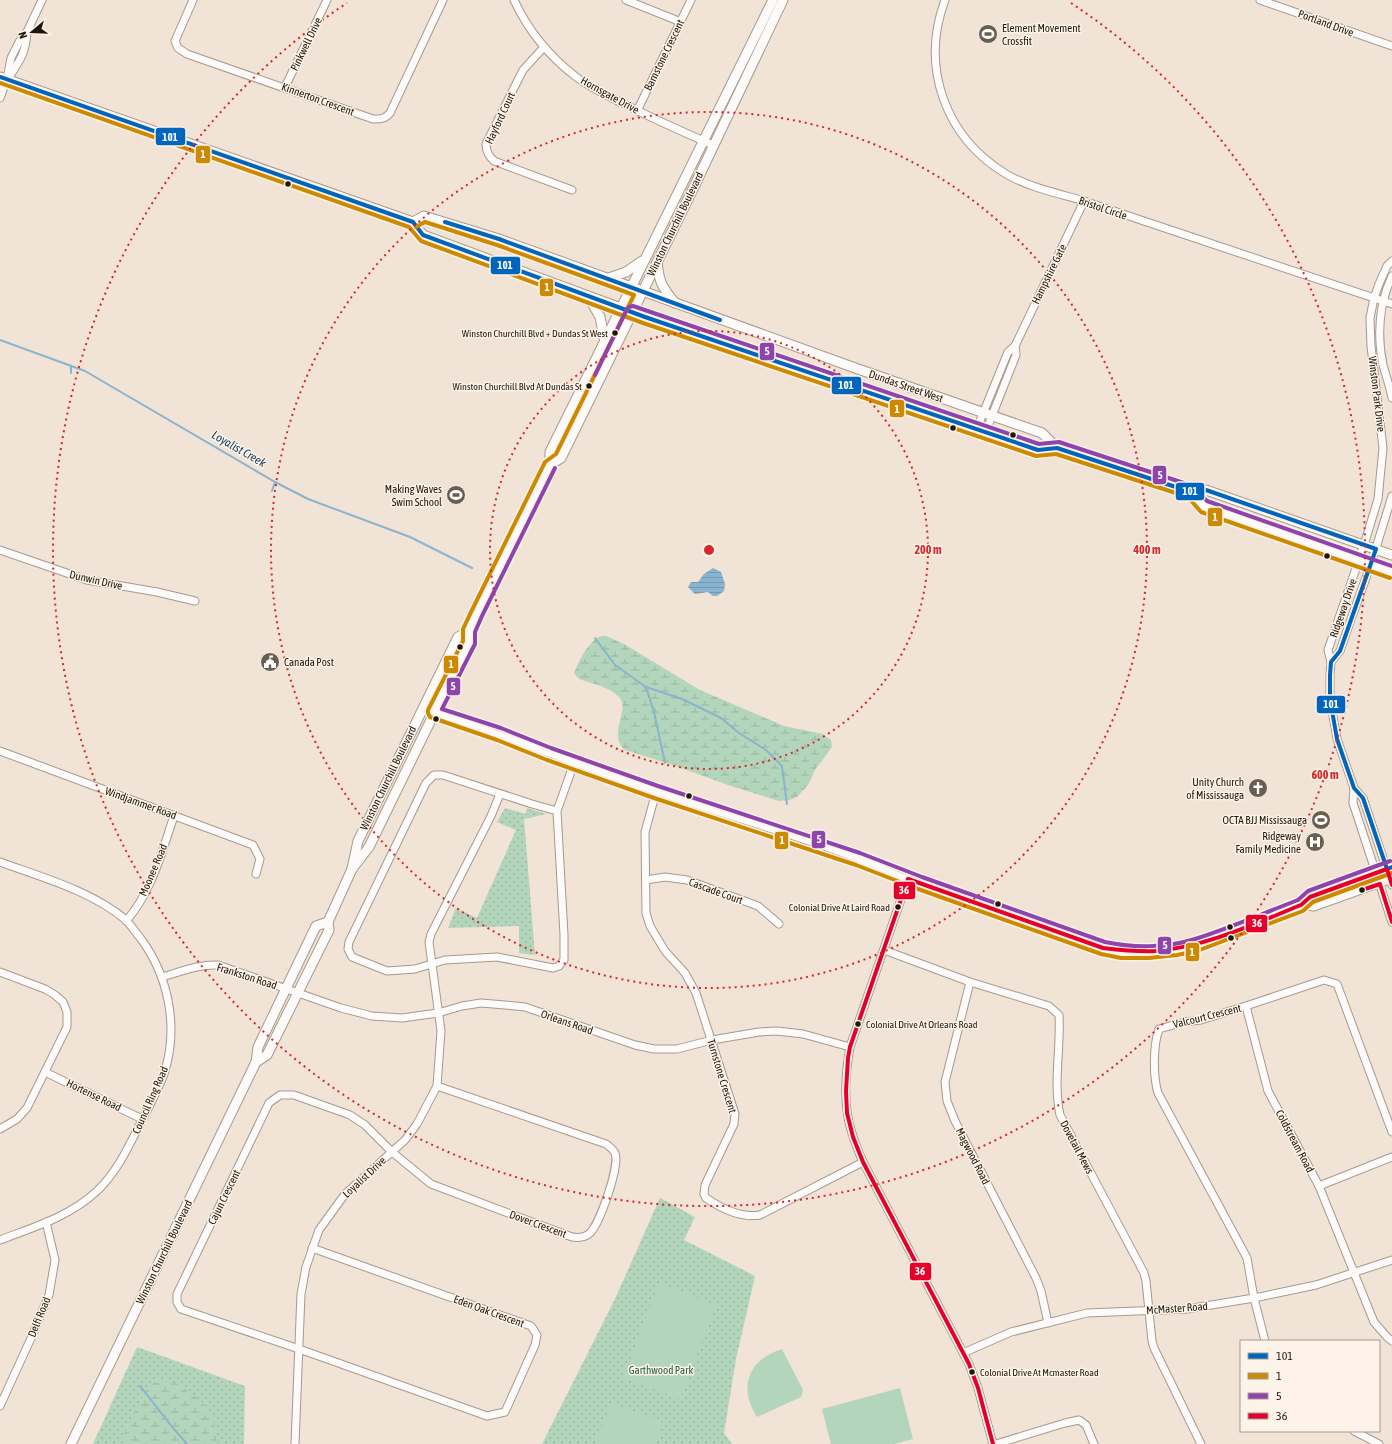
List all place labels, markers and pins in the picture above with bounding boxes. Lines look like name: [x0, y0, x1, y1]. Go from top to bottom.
place label: Element Movement Crossfit: [1002, 22, 1081, 47]
sports icon: Element Movement Crossfit: [977, 23, 999, 45]
unlabelled marker: [283, 179, 293, 189]
place label: Winston Churchill Blvd + Dundas St West: [462, 328, 608, 339]
marker: Winston Churchill Blvd + Dundas St West: [610, 328, 620, 338]
place label: Winston Churchill Blvd At Dundas St: [453, 381, 582, 392]
marker: Winston Churchill Blvd At Dundas St: [584, 381, 594, 391]
unlabelled marker: [948, 423, 958, 433]
unlabelled marker: [1008, 430, 1018, 440]
place label: Making Waves Swim School: [385, 483, 442, 508]
sports icon: Making Waves Swim School: [445, 484, 467, 506]
centre of rings: [702, 543, 716, 557]
unlabelled marker: [1322, 551, 1332, 561]
unlabelled marker: [455, 642, 465, 652]
public building icon: Canada Post: [259, 651, 281, 673]
place label: Canada Post: [284, 656, 334, 668]
unlabelled marker: [431, 714, 441, 724]
place label: Unity Church of Mississauga: [1186, 776, 1244, 801]
church icon: Unity Church of Mississauga: [1247, 777, 1269, 799]
unlabelled marker: [684, 791, 694, 801]
sports icon: OCTA BJJ Mississauga: [1310, 809, 1332, 831]
place label: OCTA BJJ Mississauga: [1223, 814, 1307, 826]
place label: Ridgeway Family Medicine: [1235, 830, 1301, 855]
hospital icon: Ridgeway Family Medicine: [1304, 831, 1326, 853]
unlabelled marker: [1357, 885, 1367, 895]
unlabelled marker: [993, 899, 1003, 909]
place label: Colonial Drive At Laird Road: [789, 902, 890, 913]
marker: Colonial Drive At Laird Road: [893, 902, 903, 912]
unlabelled marker: [1225, 922, 1235, 932]
unlabelled marker: [1226, 933, 1236, 943]
marker: Colonial Drive At Orleans Road: [853, 1019, 863, 1029]
place label: Colonial Drive At Orleans Road: [866, 1019, 978, 1030]
marker: Colonial Drive At Mcmaster Road: [967, 1367, 977, 1377]
place label: Colonial Drive At Mcmaster Road: [980, 1367, 1099, 1378]

